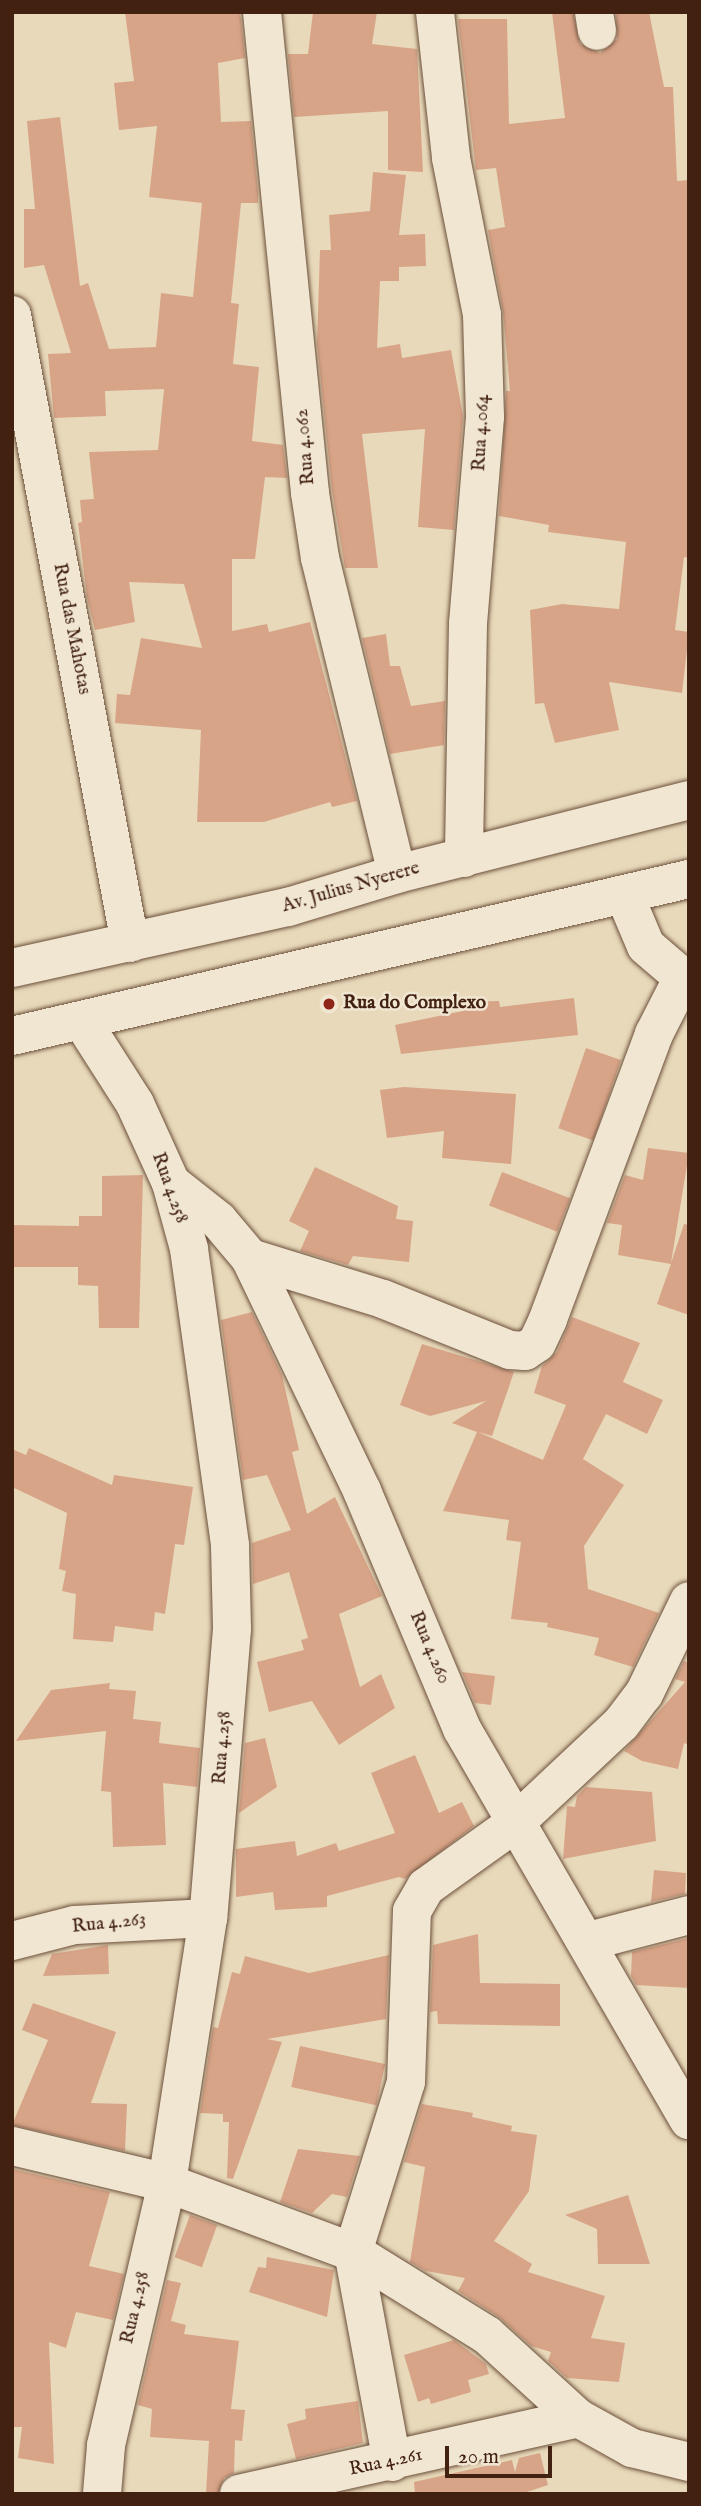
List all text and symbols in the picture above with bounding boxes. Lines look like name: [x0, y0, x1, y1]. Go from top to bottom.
street label: Rua 4.064: [469, 394, 495, 472]
street label: Rua 4.062: [291, 408, 321, 486]
street label: Rua das Mahotas: [47, 561, 95, 697]
street label: Av. Julius Nyerere: [280, 857, 422, 919]
place label: Rua do Complexo: [343, 993, 486, 1015]
marker: Rua do Complexo: [321, 996, 337, 1012]
street label: Rua 4.258: [146, 1150, 192, 1226]
street label: Rua 4.260: [404, 1608, 454, 1688]
street label: Rua 4.258: [209, 1711, 237, 1785]
street label: Rua 4.263: [71, 1909, 147, 1939]
street label: Rua 4.258: [117, 2270, 155, 2346]
scale bar: [449, 2432, 556, 2476]
street label: Rua 4.261: [347, 2444, 425, 2482]
text: 20 m: [458, 2444, 499, 2471]

